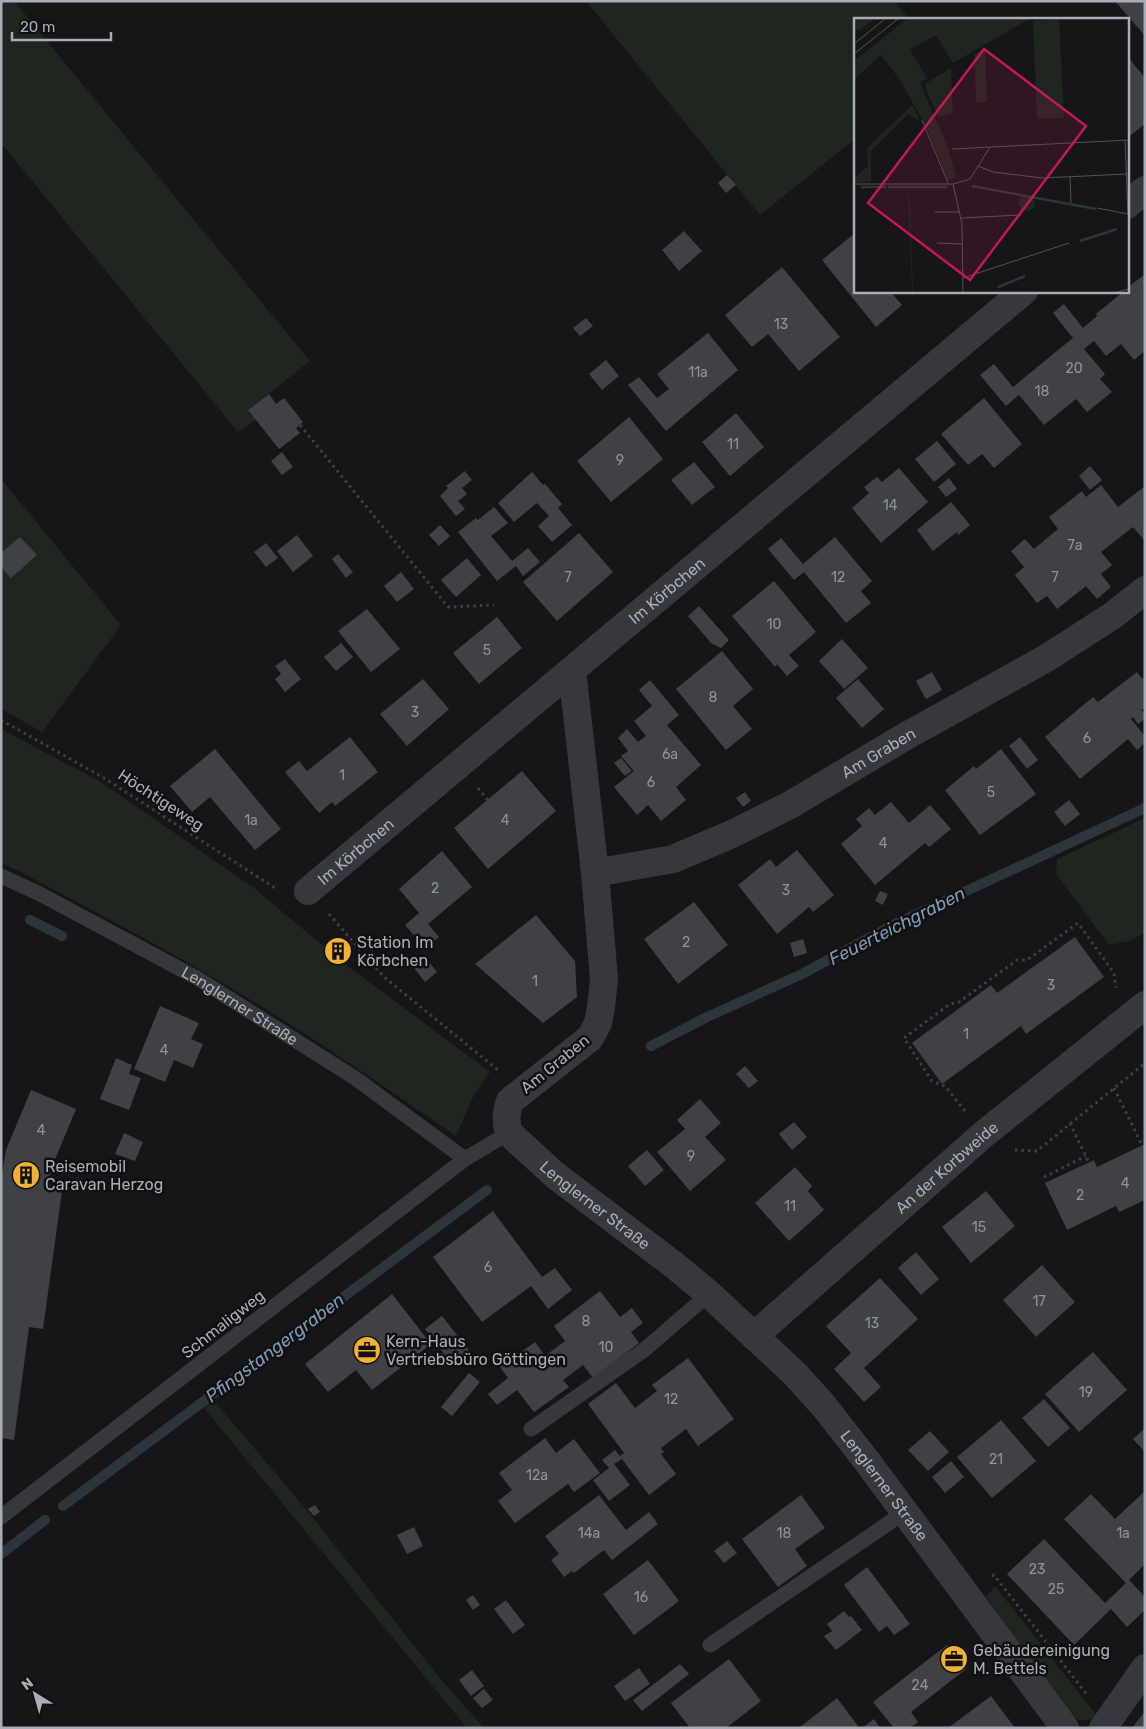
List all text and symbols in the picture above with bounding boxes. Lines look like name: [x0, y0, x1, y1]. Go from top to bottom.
scale bar: [12, 10, 111, 42]
text: 20 m: [20, 18, 55, 36]
inset map: [854, 18, 1128, 292]
house number: 13: [774, 316, 788, 333]
house number: 20: [1065, 360, 1083, 377]
house number: 11a: [688, 364, 708, 381]
house number: 18: [1035, 383, 1050, 400]
house number: 11: [727, 436, 739, 453]
house number: 9: [616, 452, 624, 469]
house number: 14: [883, 497, 898, 514]
house number: 7a: [1068, 537, 1082, 554]
street label: Im Körbchen: [625, 553, 709, 628]
house number: 7: [564, 569, 572, 586]
house number: 12: [831, 569, 845, 586]
house number: 7: [1051, 569, 1059, 586]
house number: 10: [767, 616, 782, 633]
house number: 5: [483, 642, 491, 659]
house number: 8: [709, 689, 718, 706]
house number: 3: [411, 704, 419, 721]
street label: Am Graben: [838, 723, 919, 782]
house number: 6: [1083, 730, 1091, 747]
house number: 6a: [662, 746, 678, 763]
street label: Höchtigeweg: [114, 765, 208, 835]
house number: 1: [339, 767, 345, 784]
house number: 6: [647, 774, 655, 791]
house number: 5: [987, 784, 995, 801]
house number: 1a: [244, 812, 258, 829]
house number: 4: [501, 812, 510, 829]
street label: Im Körbchen: [313, 814, 398, 889]
house number: 4: [879, 835, 888, 852]
house number: 2: [431, 880, 439, 897]
house number: 3: [782, 882, 790, 899]
water label: Feuerteichgraben: [825, 882, 969, 970]
place label: Station Im Körbchen: [357, 933, 433, 970]
house number: 2: [682, 934, 690, 951]
building icon: Station Im Körbchen: [323, 936, 353, 966]
street label: Lenglerner Straße: [179, 962, 302, 1049]
house number: 1: [532, 973, 538, 990]
house number: 3: [1047, 977, 1055, 994]
house number: 1: [963, 1026, 969, 1043]
street label: Am Graben: [517, 1031, 593, 1097]
house number: 4: [160, 1042, 169, 1059]
street label: An der Korbweide: [891, 1117, 1002, 1217]
house number: 4: [37, 1122, 46, 1139]
house number: 9: [687, 1148, 695, 1165]
place label: Reisemobil Caravan Herzog: [45, 1157, 163, 1194]
street label: Lenglerner Straße: [536, 1157, 654, 1253]
building icon: Reisemobil Caravan Herzog: [11, 1160, 41, 1190]
house number: 4: [1121, 1175, 1130, 1192]
house number: 2: [1076, 1187, 1084, 1204]
house number: 11: [784, 1198, 796, 1215]
house number: 15: [972, 1219, 986, 1236]
house number: 6: [484, 1259, 492, 1276]
street label: Schmaligweg: [178, 1286, 268, 1362]
water label: Pfingstangergraben: [201, 1289, 349, 1407]
house number: 17: [1032, 1293, 1046, 1310]
house number: 8: [582, 1313, 591, 1330]
house number: 13: [865, 1315, 879, 1332]
place label: Kern-Haus Vertriebsbüro Göttingen: [386, 1332, 566, 1369]
office icon: Kern-Haus Vertriebsbüro Göttingen: [352, 1335, 382, 1365]
house number: 10: [599, 1339, 614, 1356]
house number: 19: [1079, 1384, 1093, 1401]
house number: 12: [664, 1391, 678, 1408]
street label: Lenglerner Straße: [837, 1426, 932, 1545]
house number: 21: [989, 1451, 1003, 1468]
house number: 12a: [526, 1467, 548, 1484]
house number: 14a: [578, 1525, 600, 1542]
house number: 18: [777, 1525, 792, 1542]
house number: 1a: [1116, 1525, 1130, 1542]
house number: 23: [1029, 1561, 1045, 1578]
house number: 25: [1048, 1581, 1064, 1598]
house number: 16: [634, 1589, 648, 1606]
place label: Gebäudereinigung M. Bettels: [973, 1641, 1110, 1678]
office icon: Gebäudereinigung M. Bettels: [939, 1644, 969, 1674]
north arrow: [10, 1669, 60, 1719]
text: N: [18, 1674, 37, 1694]
house number: 24: [912, 1677, 929, 1694]

